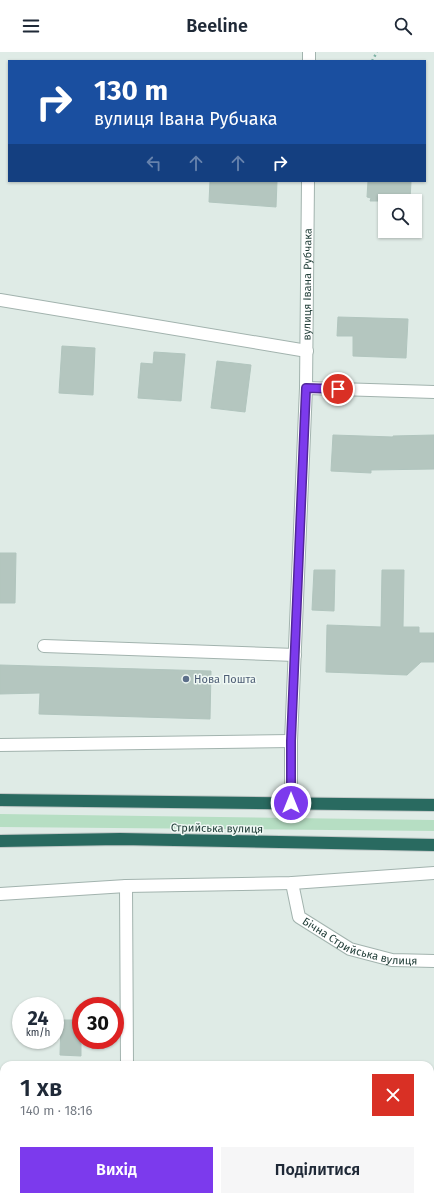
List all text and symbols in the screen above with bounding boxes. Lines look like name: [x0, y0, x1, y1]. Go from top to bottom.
icon: menu: [20, 15, 42, 37]
text: Beeline: [186, 15, 248, 37]
icon: search: [392, 15, 414, 37]
text: 130 m: [94, 74, 168, 107]
icon: right: [28, 76, 80, 128]
text: вулиця Івана Рубчака: [94, 108, 278, 130]
icon: left: [143, 152, 165, 174]
icon: ahead: [185, 152, 207, 174]
icon: ahead: [227, 152, 249, 174]
icon: right: [269, 152, 291, 174]
map controls: [378, 194, 422, 238]
button: search: [378, 194, 422, 238]
street label: вулиця Івана Рубчака: [300, 228, 315, 341]
pin: [321, 372, 355, 406]
icon: arrive: [327, 378, 349, 400]
place label: Нова Пошта: [194, 673, 256, 686]
marker: Нова Пошта: [181, 674, 191, 684]
position arrow: [270, 782, 312, 824]
street label: Стрийська вулиця: [171, 821, 263, 836]
street label: Бічна Стрийська вулиця: [300, 915, 418, 968]
speed limit sign: 30: [72, 997, 124, 1049]
text: 24: [27, 1006, 49, 1030]
text: km/h: [26, 1027, 50, 1039]
text: 1 хв: [20, 1074, 62, 1102]
button: close: [372, 1074, 414, 1116]
text: 140 m · 18:16: [20, 1103, 92, 1118]
button: Вихід: [20, 1147, 213, 1193]
button: Поділитися: [221, 1147, 414, 1193]

